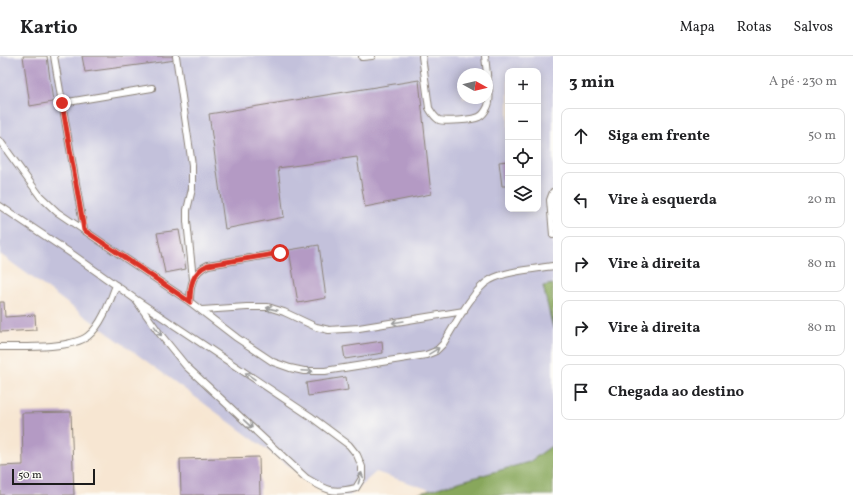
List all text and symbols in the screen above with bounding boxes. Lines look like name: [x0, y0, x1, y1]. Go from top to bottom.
text: Kartio: [20, 15, 78, 41]
text: Mapa: [680, 18, 715, 37]
text: Rotas: [737, 18, 771, 37]
text: Salvos: [793, 18, 833, 37]
north arrow: [457, 68, 493, 104]
map controls: [505, 68, 541, 212]
button: +: [505, 68, 541, 104]
text: 3 min: [569, 71, 615, 94]
text: A pé · 230 m: [769, 73, 837, 91]
route end: [53, 94, 71, 112]
button: −: [505, 104, 541, 140]
icon: ahead: [570, 125, 592, 147]
text: Siga em frente: [608, 126, 710, 147]
text: 50 m: [808, 127, 836, 145]
button: locate: [505, 140, 541, 176]
button: layers: [505, 176, 541, 212]
icon: left: [570, 189, 592, 211]
text: Vire à esquerda: [608, 190, 717, 211]
text: 20 m: [807, 191, 836, 209]
route start: [271, 244, 289, 262]
icon: right: [570, 253, 592, 275]
text: Vire à direita: [608, 254, 700, 275]
text: 80 m: [807, 255, 836, 273]
one-way arrow: [266, 304, 279, 312]
icon: right: [570, 317, 592, 339]
one-way arrow: [391, 318, 404, 326]
text: Vire à direita: [608, 318, 700, 339]
text: 80 m: [807, 319, 836, 337]
one-way arrow: [153, 325, 162, 336]
one-way arrow: [428, 346, 440, 354]
one-way arrow: [300, 367, 313, 374]
one-way arrow: [245, 372, 256, 380]
icon: arrive: [570, 381, 592, 403]
text: Chegada ao destino: [608, 382, 744, 403]
one-way arrow: [243, 419, 253, 429]
scale bar: [12, 467, 95, 486]
text: 50 m: [18, 468, 42, 483]
one-way arrow: [357, 472, 364, 484]

